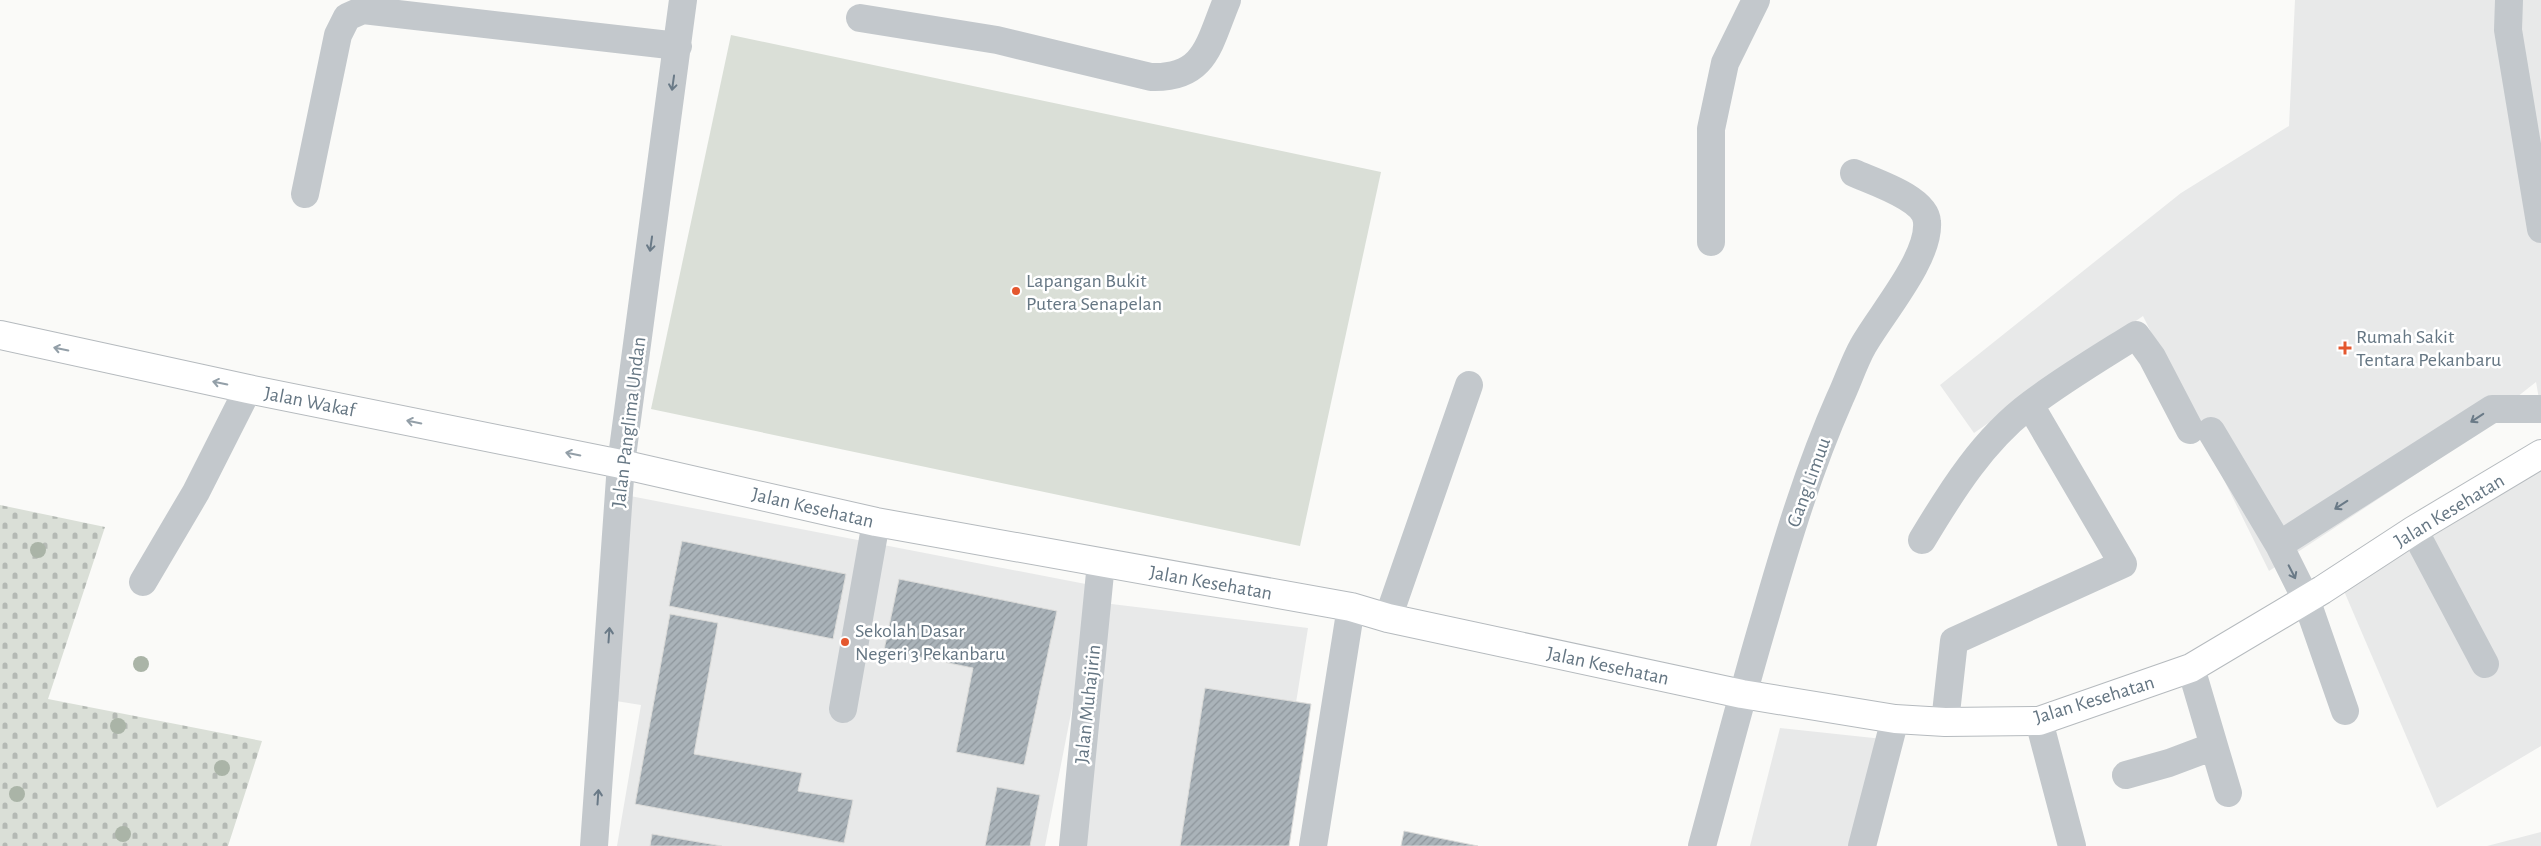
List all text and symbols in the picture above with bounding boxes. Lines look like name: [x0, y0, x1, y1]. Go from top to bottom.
one-way arrow: [668, 75, 678, 91]
one-way arrow: [646, 236, 656, 252]
place label: Lapangan Bukit Putera Senapelan: [1026, 271, 1162, 314]
marker: Lapangan Bukit Putera Senapelan: [1010, 285, 1022, 297]
place label: Rumah Sakit Tentara Pekanbaru: [2356, 327, 2501, 370]
street label: Jalan Panglima Undan: [609, 335, 649, 509]
marker: Rumah Sakit Tentara Pekanbaru: [2338, 341, 2352, 355]
one-way arrow: [53, 344, 69, 353]
one-way arrow: [212, 378, 228, 387]
street label: Jalan Wakaf: [263, 383, 358, 421]
one-way arrow: [2471, 413, 2485, 423]
one-way arrow: [406, 417, 422, 427]
street label: Gang Limuu: [1784, 435, 1834, 530]
one-way arrow: [565, 449, 581, 459]
street label: Jalan Kesehatan: [2391, 470, 2508, 551]
street label: Jalan Kesehatan: [750, 484, 876, 532]
one-way arrow: [2334, 501, 2348, 511]
street label: Jalan Kesehatan: [1148, 562, 1274, 604]
one-way arrow: [2288, 564, 2297, 579]
place label: Sekolah Dasar Negeri 3 Pekanbaru: [855, 621, 1005, 664]
one-way arrow: [604, 628, 613, 644]
marker: Sekolah Dasar Negeri 3 Pekanbaru: [839, 636, 851, 648]
street label: Jalan Kesehatan: [1545, 643, 1671, 689]
street label: Jalan Muhajirin: [1072, 644, 1104, 765]
street label: Jalan Kesehatan: [2032, 672, 2157, 728]
one-way arrow: [593, 790, 602, 806]

